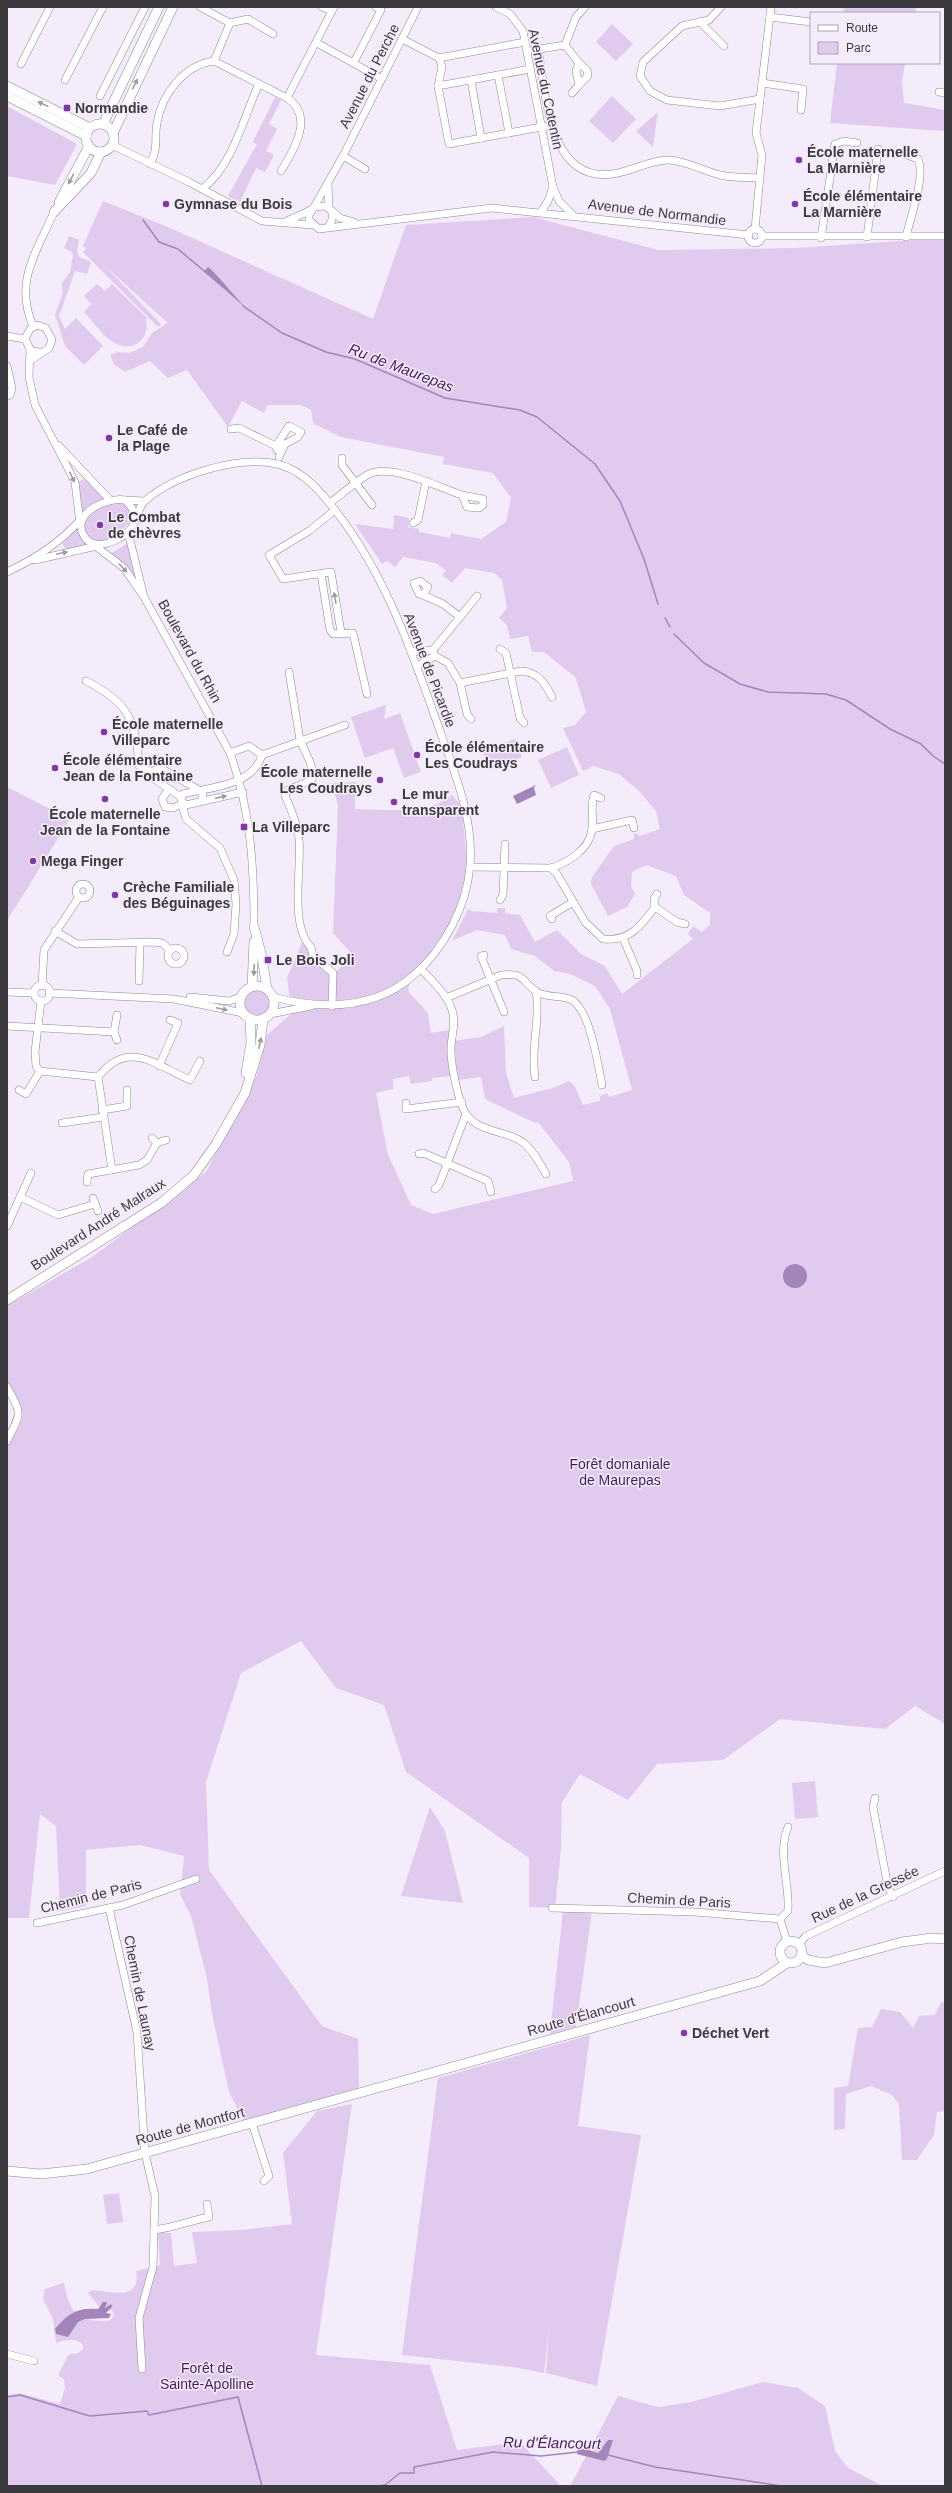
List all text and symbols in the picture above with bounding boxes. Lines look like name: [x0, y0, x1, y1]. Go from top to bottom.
legend: [810, 12, 940, 64]
street label: Avenue du Perche: [336, 21, 402, 131]
text: Route: [846, 21, 878, 35]
street label: Avenue du Cotentin: [525, 27, 567, 151]
text: Parc: [846, 41, 871, 55]
one-way arrow: [132, 79, 138, 90]
place label: Normandie: [75, 100, 148, 116]
one-way arrow: [37, 101, 49, 107]
marker: Normandie: [62, 103, 72, 113]
place label: École maternelle La Marnière: [807, 144, 918, 176]
marker: École maternelle La Marnière: [794, 155, 804, 165]
one-way arrow: [68, 174, 75, 185]
place label: École élémentaire La Marnière: [803, 188, 922, 220]
place label: Gymnase du Bois: [174, 196, 292, 212]
street label: Avenue de Normandie: [587, 196, 727, 228]
marker: Gymnase du Bois: [161, 199, 171, 209]
marker: École élémentaire La Marnière: [790, 199, 800, 209]
water label: Ru de Maurepas: [346, 340, 456, 396]
place label: Le Café de la Plage: [117, 422, 188, 454]
marker: Le Café de la Plage: [104, 433, 114, 443]
one-way arrow: [69, 471, 75, 482]
place label: Le Combat de chèvres: [108, 509, 181, 541]
marker: Le Combat de chèvres: [95, 520, 105, 530]
one-way arrow: [56, 550, 68, 556]
one-way arrow: [118, 563, 128, 573]
one-way arrow: [332, 592, 338, 604]
street label: Boulevard du Rhin: [155, 597, 225, 705]
street label: Avenue de Picardie: [401, 611, 459, 730]
place label: École maternelle Villeparc: [112, 716, 223, 748]
marker: École maternelle Villeparc: [99, 727, 109, 737]
place label: École élémentaire Les Coudrays: [425, 739, 544, 771]
marker: École élémentaire Les Coudrays: [412, 750, 422, 760]
place label: École élémentaire Jean de la Fontaine: [63, 752, 193, 784]
marker: École élémentaire Jean de la Fontaine: [50, 763, 60, 773]
place label: École maternelle Les Coudrays: [261, 764, 372, 796]
marker: École maternelle Les Coudrays: [375, 775, 385, 785]
place label: Le mur transparent: [402, 786, 479, 818]
one-way arrow: [215, 793, 227, 799]
marker: École maternelle Jean de la Fontaine: [100, 794, 110, 804]
marker: Le mur transparent: [389, 797, 399, 807]
place label: École maternelle Jean de la Fontaine: [40, 806, 170, 838]
place label: La Villeparc: [252, 819, 331, 835]
marker: La Villeparc: [239, 822, 249, 832]
place label: Mega Finger: [41, 853, 124, 869]
marker: Mega Finger: [28, 856, 38, 866]
place label: Crèche Familiale des Béguinages: [123, 879, 234, 911]
marker: Crèche Familiale des Béguinages: [110, 890, 120, 900]
place label: Le Bois Joli: [276, 952, 355, 968]
marker: Le Bois Joli: [263, 955, 273, 965]
one-way arrow: [251, 964, 257, 977]
one-way arrow: [216, 1006, 228, 1012]
one-way arrow: [258, 1037, 264, 1049]
street label: Boulevard André Malraux: [28, 1174, 168, 1274]
park label: Forêt domaniale de Maurepas: [569, 1456, 671, 1488]
street label: Rue de la Gressée: [809, 1862, 921, 1926]
street label: Chemin de Paris: [39, 1876, 143, 1916]
street label: Chemin de Paris: [627, 1889, 731, 1911]
street label: Chemin de Launay: [121, 1934, 159, 2052]
street label: Route d'Élancourt: [526, 1993, 637, 2039]
place label: Déchet Vert: [692, 2025, 769, 2041]
marker: Déchet Vert: [679, 2028, 689, 2038]
street label: Route de Montfort: [134, 2104, 246, 2148]
park label: Forêt de Sainte-Apolline: [160, 2360, 254, 2392]
water label: Ru d'Élancourt: [503, 2433, 602, 2452]

